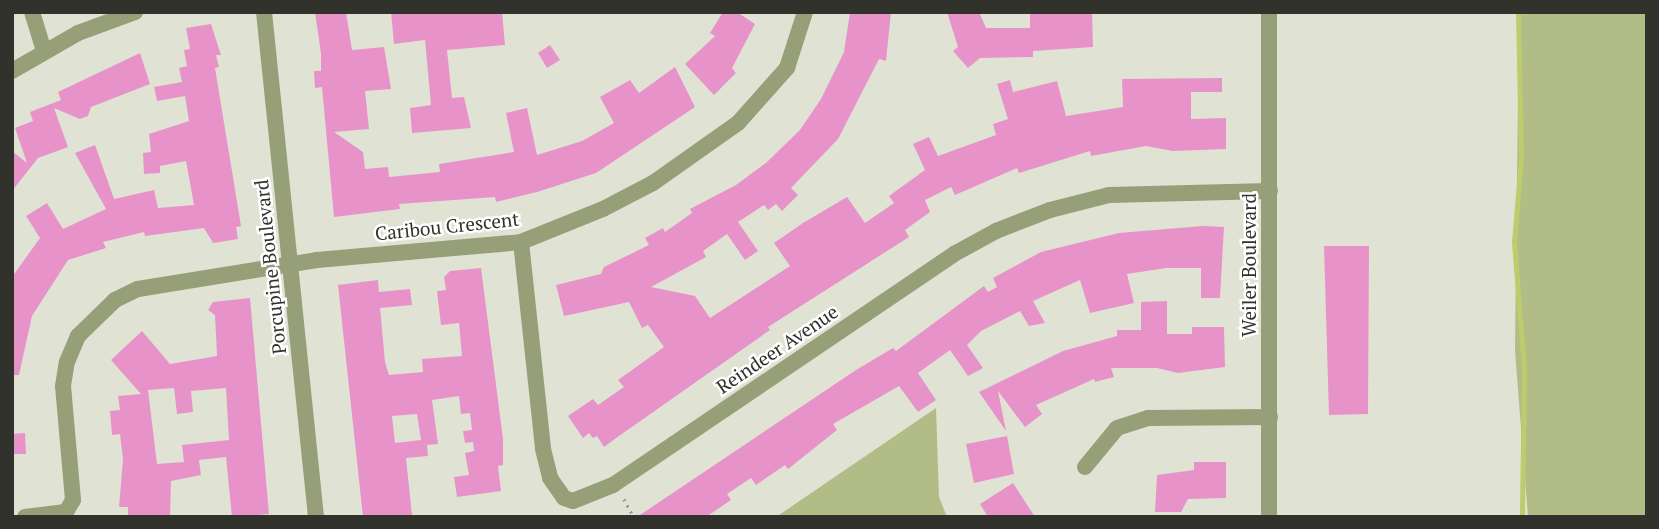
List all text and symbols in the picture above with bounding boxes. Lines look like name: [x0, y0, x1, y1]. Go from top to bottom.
street label: Porcupine Boulevard: [249, 179, 291, 355]
street label: Weiler Boulevard: [1238, 193, 1260, 337]
street label: Caribou Crescent: [374, 207, 520, 245]
street label: Reindeer Avenue: [712, 300, 842, 398]

